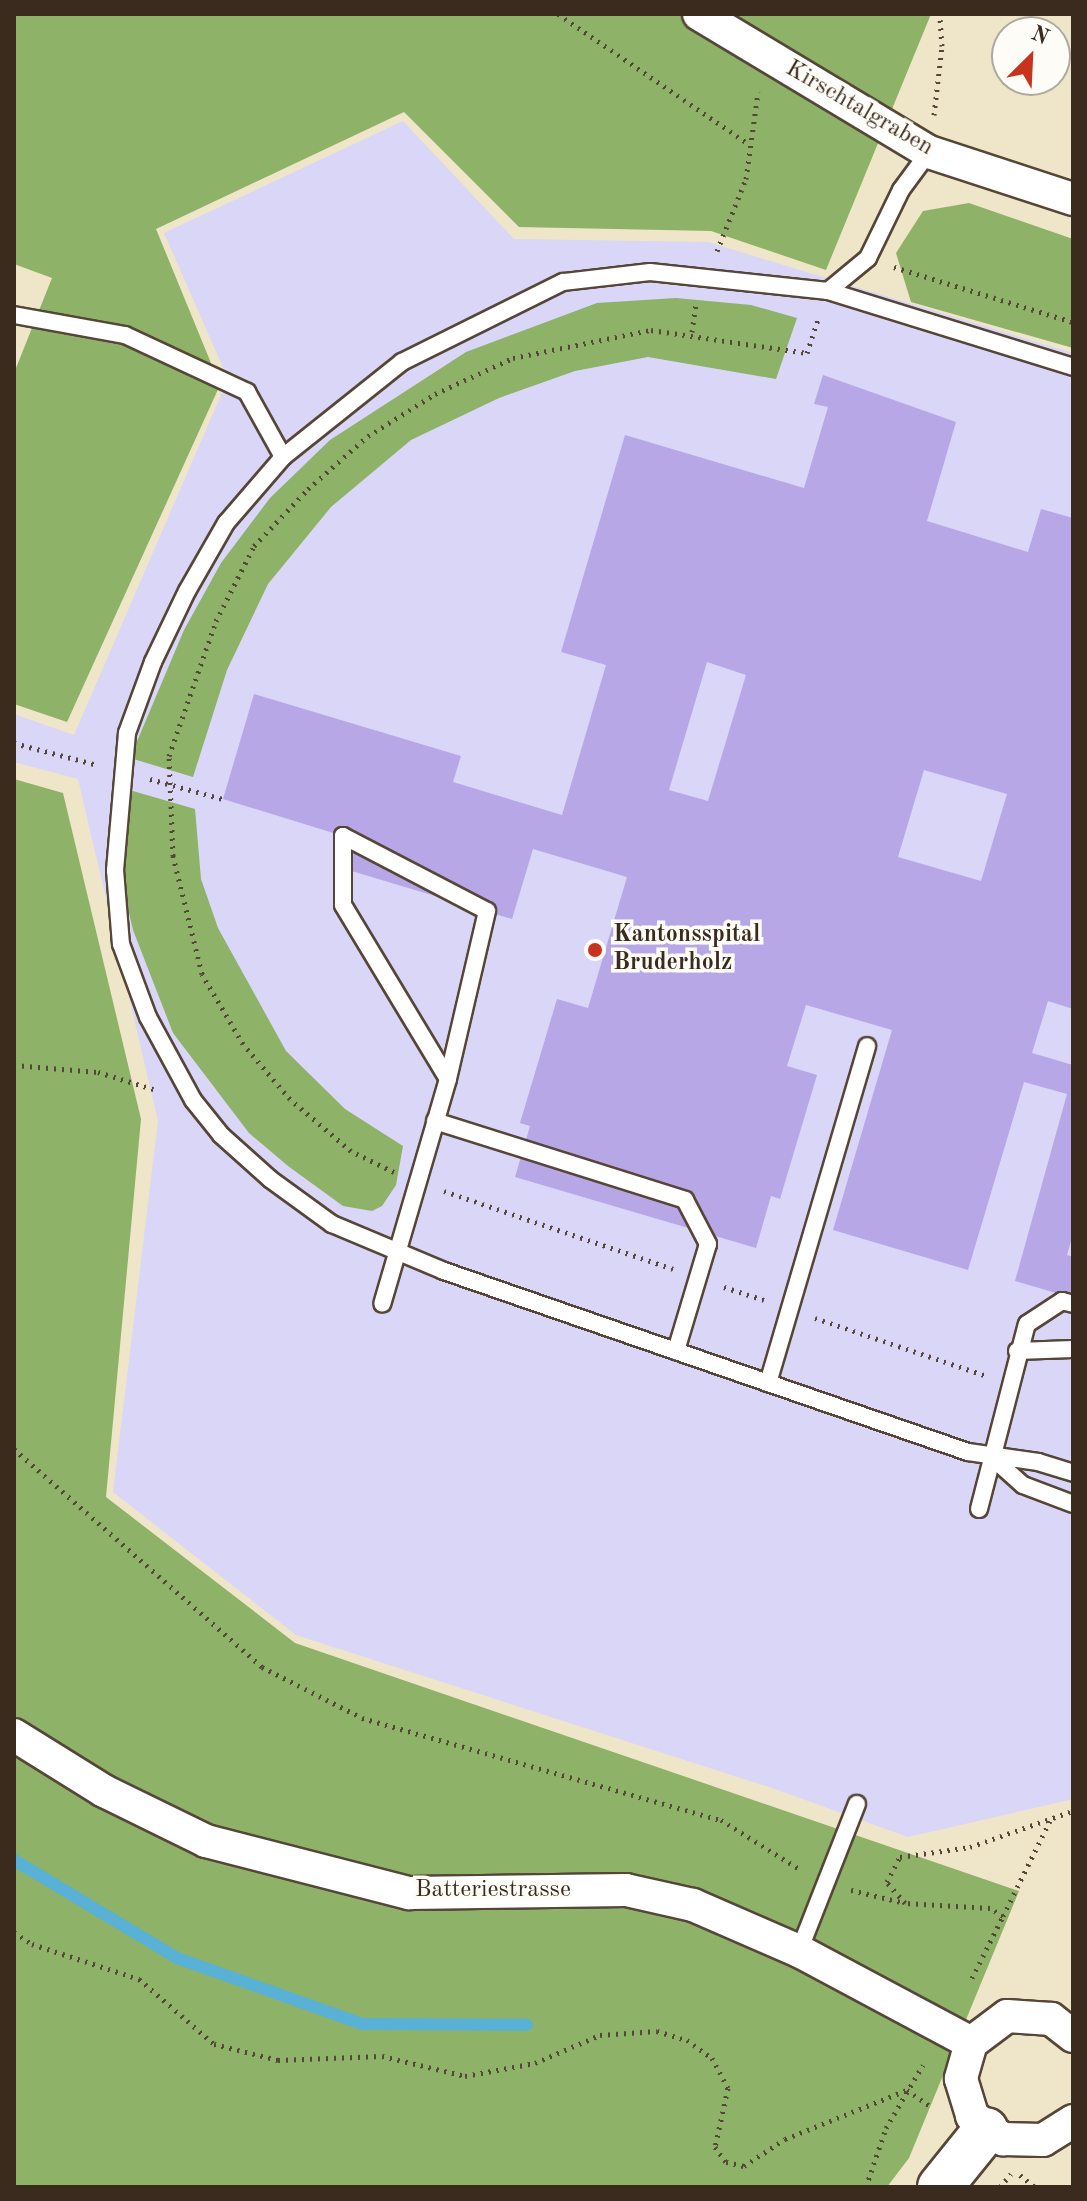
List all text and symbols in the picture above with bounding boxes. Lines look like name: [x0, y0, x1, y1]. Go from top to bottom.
north arrow: [991, 16, 1071, 96]
text: N: [1028, 22, 1052, 49]
street label: Kirschtalgraben: [780, 55, 938, 163]
place label: Kantonsspital Bruderholz: [613, 922, 760, 978]
marker: Kantonsspital Bruderholz: [584, 939, 606, 961]
street label: Batteriestrasse: [415, 1877, 571, 1905]

